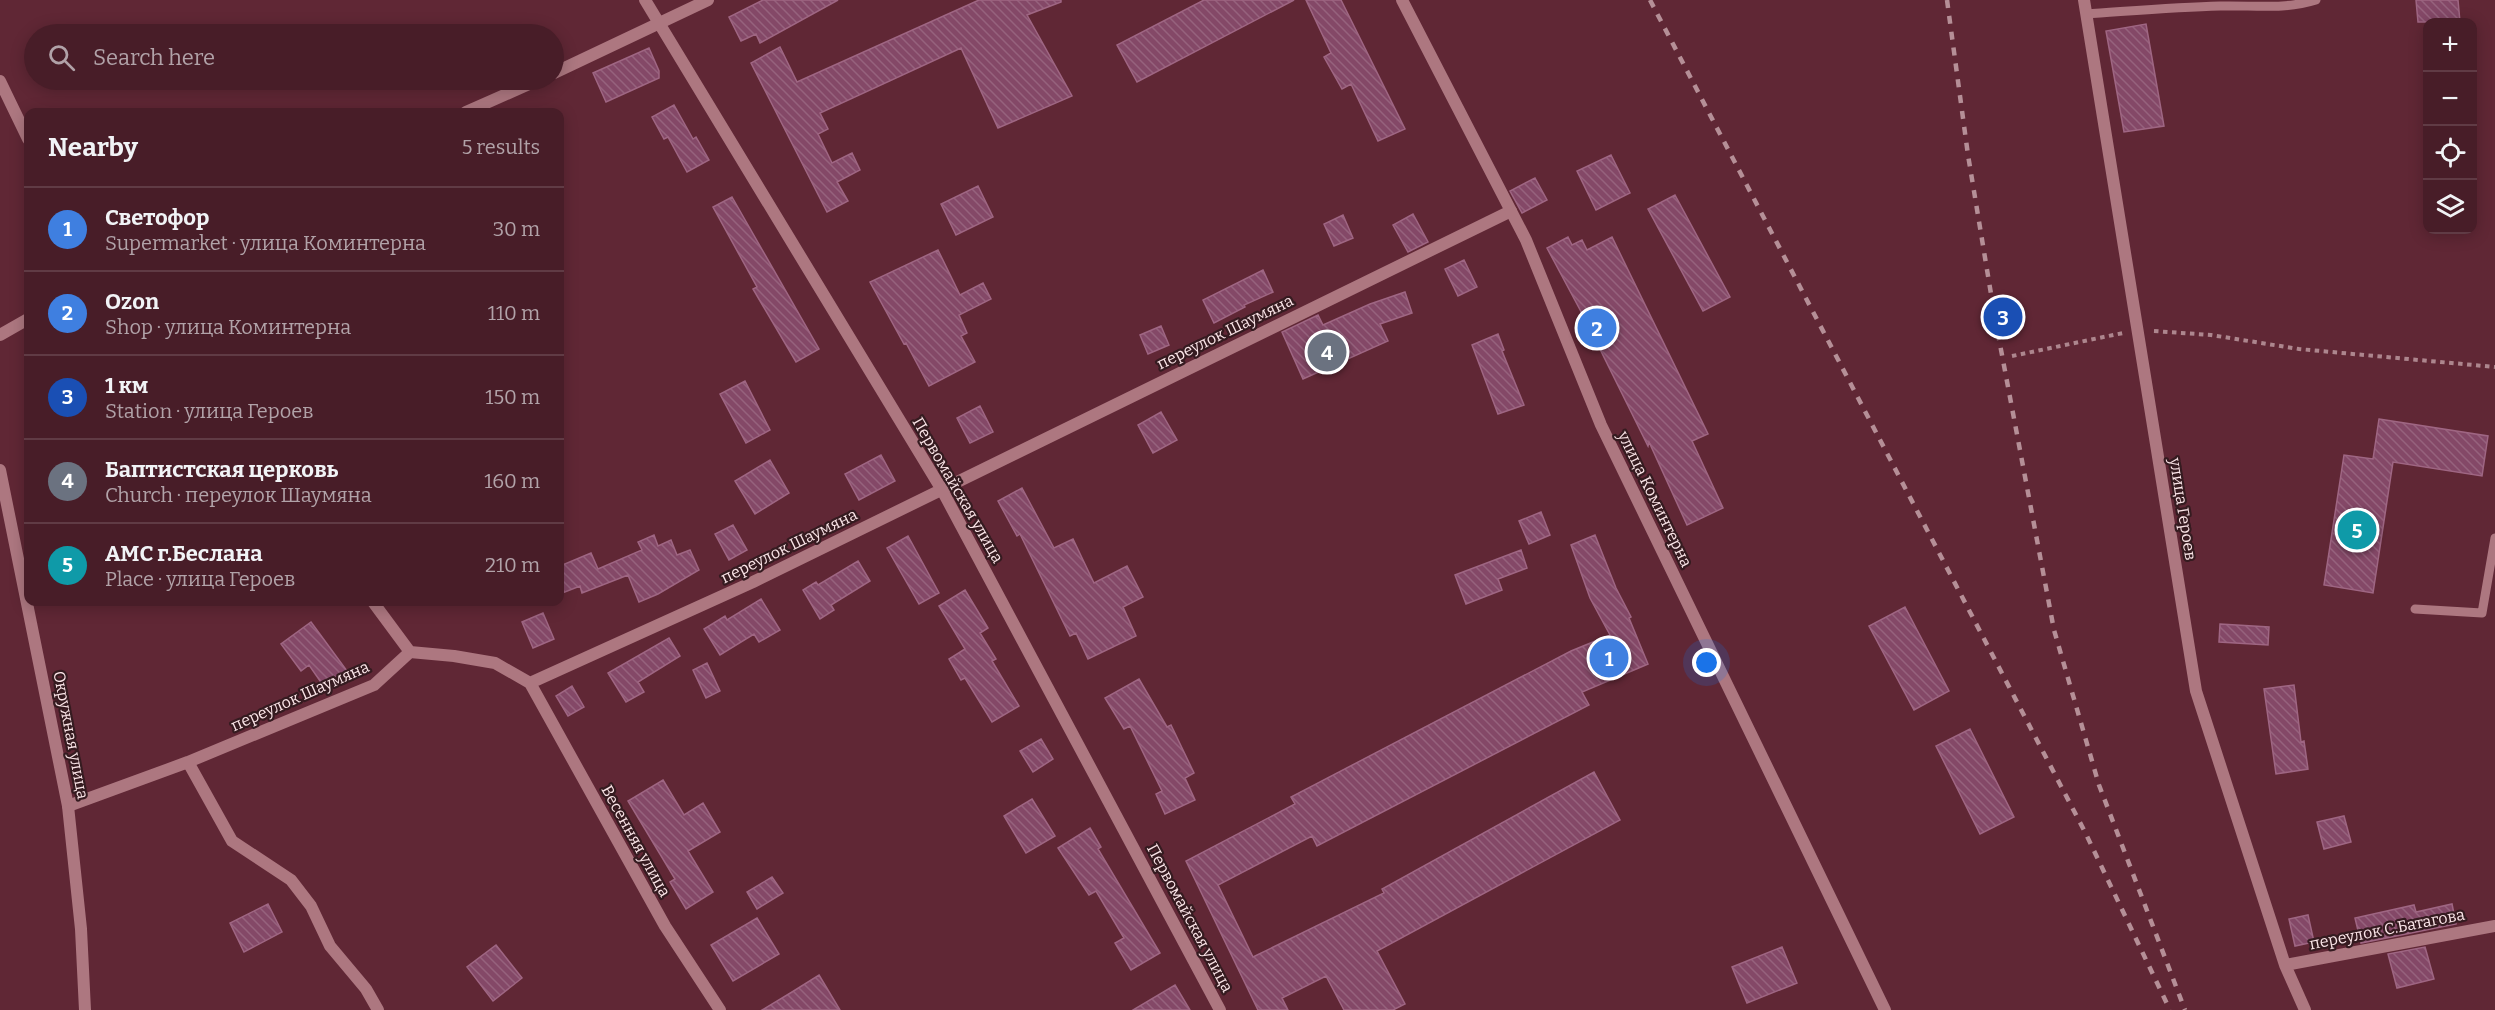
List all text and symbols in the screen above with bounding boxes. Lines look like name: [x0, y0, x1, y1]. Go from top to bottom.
map controls: [2423, 18, 2477, 234]
button: +: [2423, 18, 2477, 72]
search box: [24, 24, 564, 90]
icon: search: [45, 41, 78, 74]
text: Search here: [93, 44, 215, 71]
button: −: [2423, 72, 2477, 126]
button: locate: [2423, 126, 2477, 180]
text: Nearby: [48, 132, 138, 163]
text: 5 results: [462, 135, 540, 159]
button: layers: [2423, 180, 2477, 234]
text: Светофор: [105, 204, 209, 231]
text: 1: [63, 217, 72, 241]
text: 30 m: [493, 217, 540, 241]
text: Supermarket · улица Коминтерна: [105, 231, 426, 255]
text: Ozon: [105, 288, 159, 315]
street label: переулок Шаумяна: [1154, 291, 1296, 373]
pin: 3: [1984, 294, 2022, 340]
text: 2: [62, 301, 73, 325]
text: 110 m: [488, 301, 540, 325]
pin: 2: [1578, 306, 1616, 350]
text: Shop · улица Коминтерна: [105, 315, 351, 339]
pin: 4: [1308, 330, 1346, 374]
text: 1 км: [105, 372, 148, 399]
text: 3: [62, 385, 73, 409]
text: 150 m: [485, 385, 540, 409]
text: Station · улица Героев: [105, 399, 313, 423]
street label: Первомайская улица: [909, 414, 1008, 566]
street label: улица Коминтерна: [1613, 427, 1696, 570]
street label: улица Героев: [2165, 455, 2200, 562]
text: Баптистская церковь: [105, 456, 338, 483]
text: 4: [61, 469, 74, 493]
text: 160 m: [484, 469, 540, 493]
text: Church · переулок Шаумяна: [105, 483, 372, 507]
street label: переулок Шаумяна: [718, 505, 860, 587]
pin: 5: [2338, 508, 2376, 552]
text: АМС г.Беслана: [105, 540, 263, 567]
text: 5: [62, 553, 73, 577]
text: 210 m: [485, 553, 540, 577]
text: Place · улица Героев: [105, 567, 295, 591]
pin: 1: [1590, 636, 1628, 680]
your location: [1692, 648, 1721, 677]
street label: переулок Шаумяна: [228, 657, 372, 735]
street label: Окружная улица: [49, 669, 93, 801]
street label: Весенняя улица: [597, 782, 675, 900]
street label: Первомайская улица: [1143, 841, 1237, 996]
street label: переулок С.Батагова: [2308, 905, 2467, 953]

